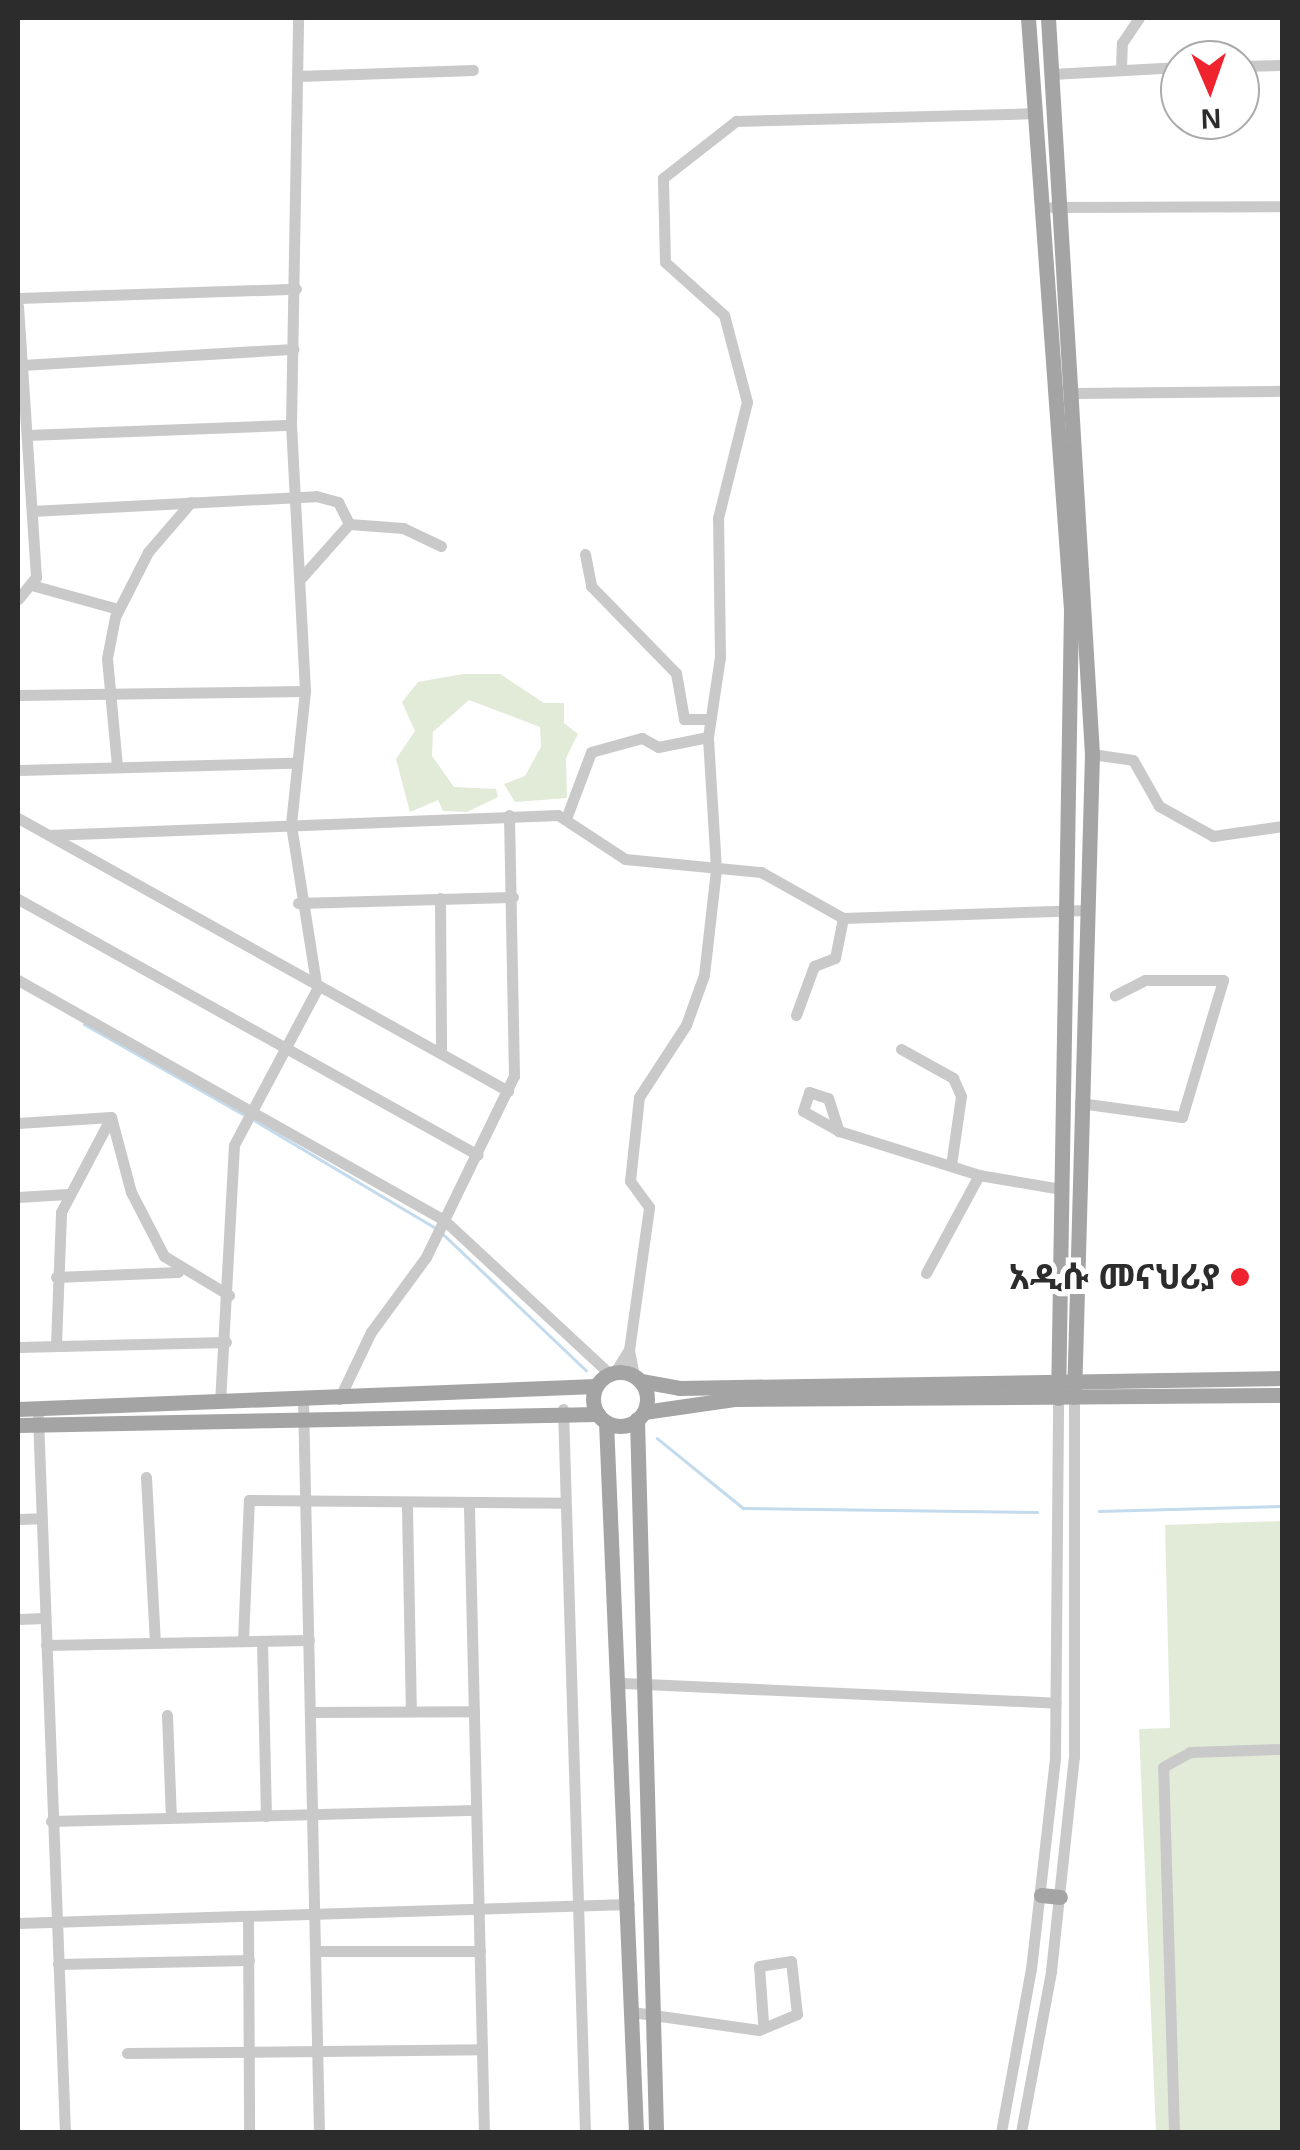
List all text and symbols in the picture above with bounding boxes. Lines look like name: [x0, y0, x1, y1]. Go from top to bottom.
north arrow: [1160, 40, 1260, 140]
text: N: [1200, 103, 1222, 134]
place label: አዲሱ መናህሪያ: [1009, 1256, 1220, 1298]
marker: አዲሱ መናህሪያ: [1229, 1266, 1251, 1288]

